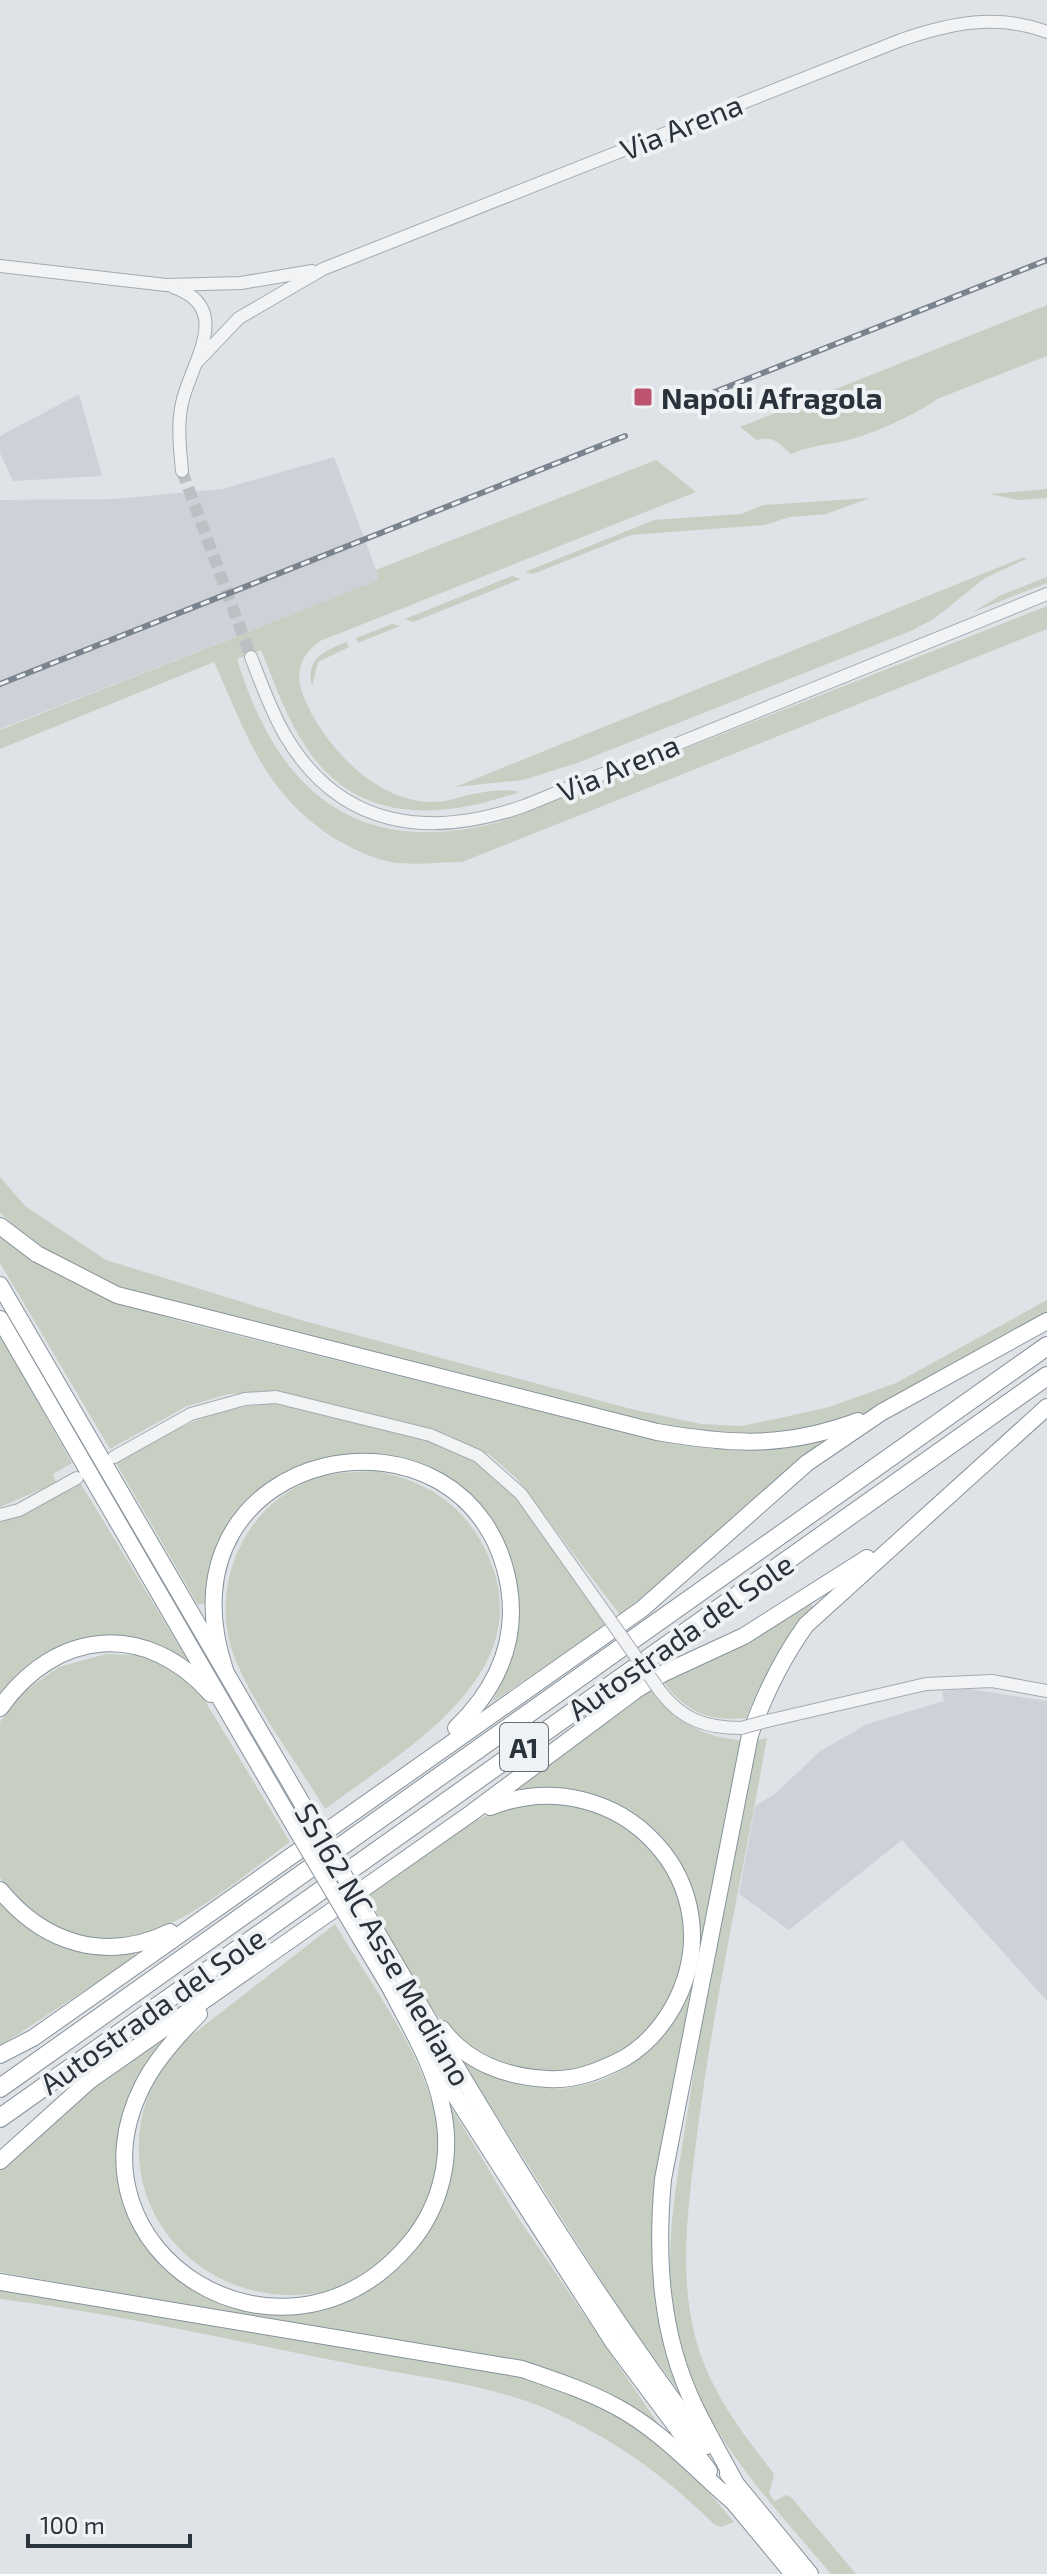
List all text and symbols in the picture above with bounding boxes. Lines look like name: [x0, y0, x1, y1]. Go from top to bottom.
street label: Via Arena: [615, 85, 747, 167]
place label: Napoli Afragola: [661, 379, 883, 415]
marker: Napoli Afragola: [632, 386, 654, 408]
street label: Via Arena: [552, 725, 684, 809]
street label: Autostrada del Sole: [560, 1545, 800, 1727]
road number: A1: [500, 1723, 548, 1771]
street label: SS162 NC Asse Mediano: [288, 1796, 480, 2092]
street label: Autostrada del Sole: [32, 1919, 272, 2101]
scale bar: [28, 2498, 190, 2548]
text: 100 m: [40, 2510, 105, 2539]

